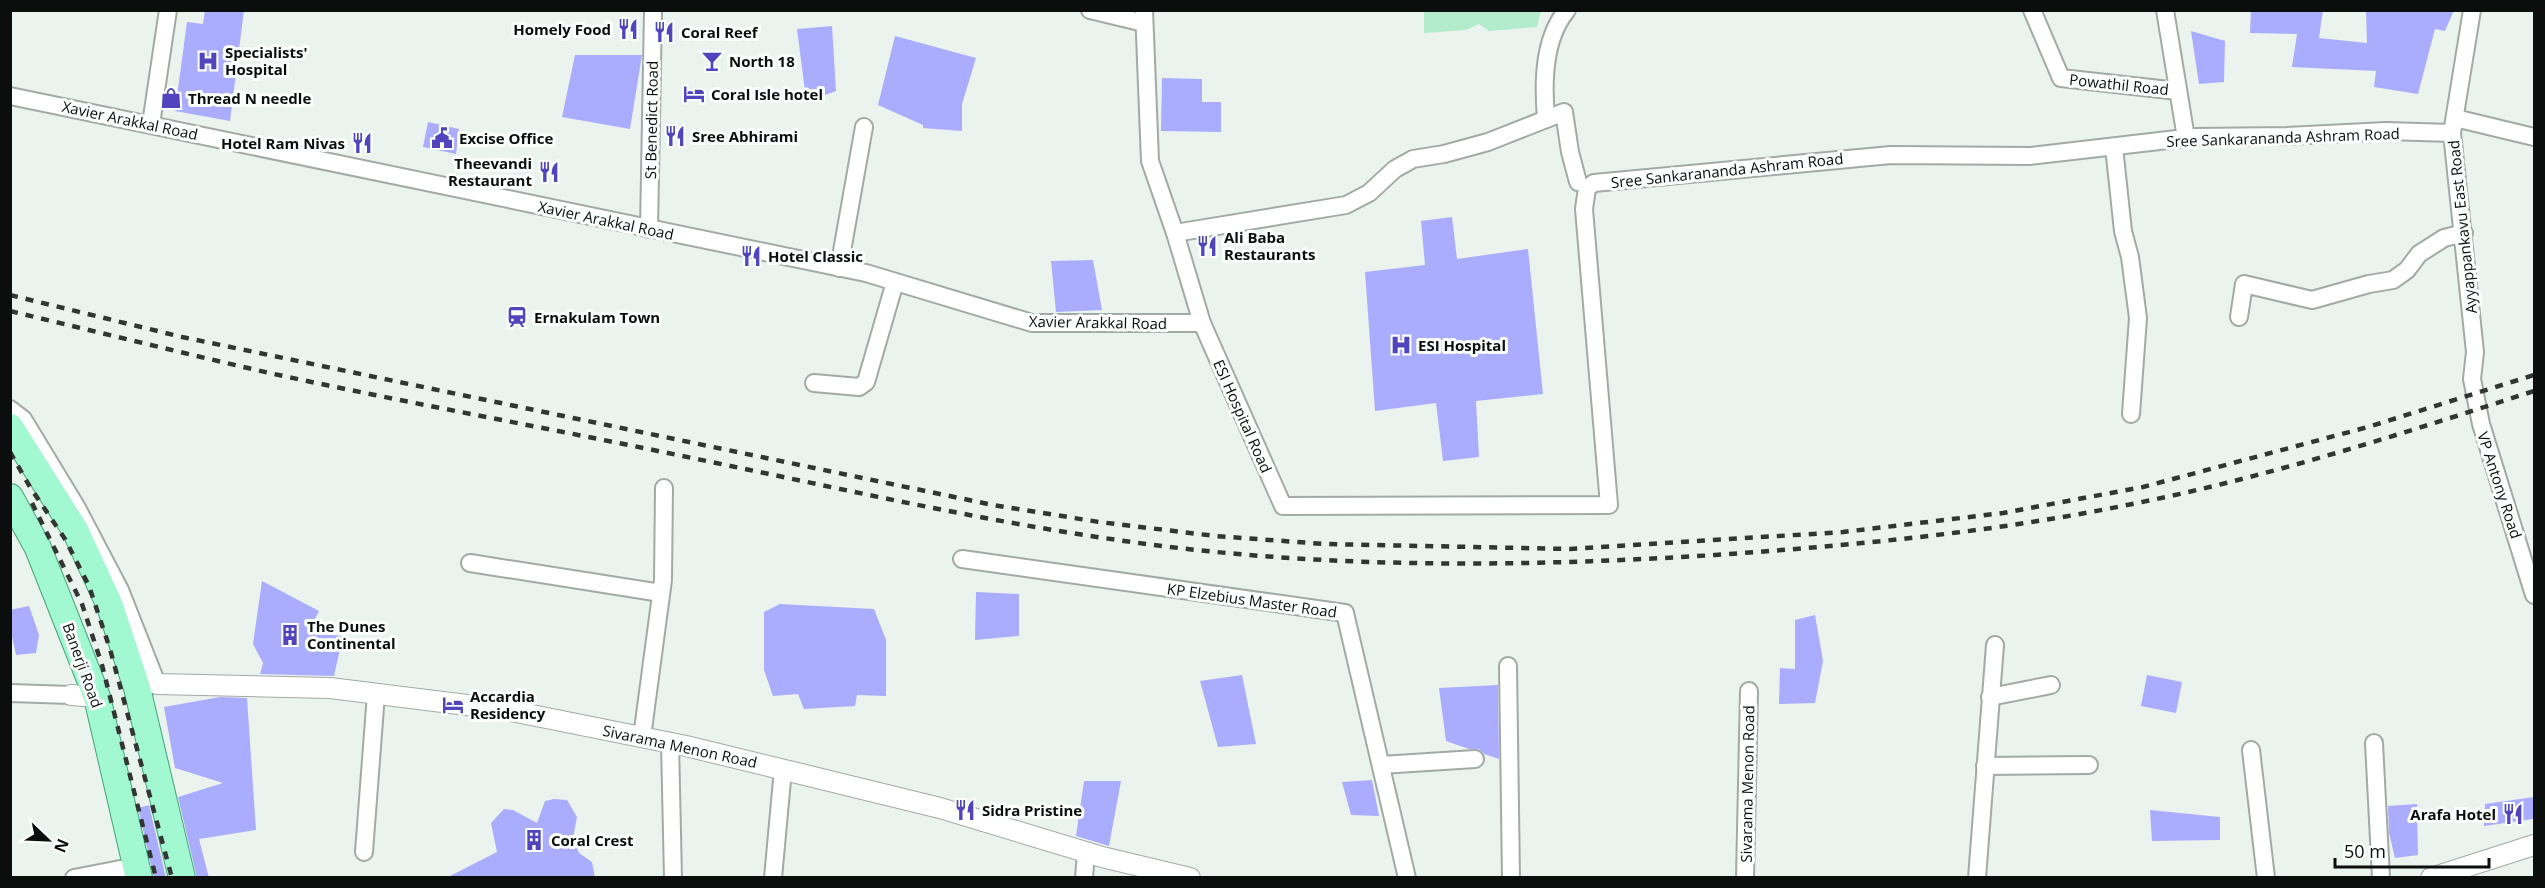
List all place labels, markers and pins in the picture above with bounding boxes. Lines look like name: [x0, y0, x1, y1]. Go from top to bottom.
restaurant icon: Homely Food: [616, 17, 640, 41]
place label: Homely Food: [513, 19, 611, 39]
restaurant icon: Coral Reef: [652, 20, 676, 44]
place label: Coral Reef: [681, 22, 759, 42]
place label: Specialists' Hospital: [225, 42, 308, 79]
hospital icon: Specialists' Hospital: [196, 49, 220, 73]
bar icon: North 18: [700, 49, 724, 73]
place label: North 18: [729, 51, 795, 71]
hotel icon: Coral Isle hotel: [682, 82, 706, 106]
place label: Coral Isle hotel: [711, 84, 823, 104]
shop icon: Thread N needle: [159, 86, 183, 110]
place label: Thread N needle: [188, 88, 311, 108]
restaurant icon: Sree Abhirami: [663, 124, 687, 148]
public building icon: Excise Office: [430, 126, 454, 150]
place label: Sree Abhirami: [692, 126, 798, 146]
place label: Excise Office: [459, 128, 553, 148]
restaurant icon: Hotel Ram Nivas: [350, 131, 374, 155]
place label: Hotel Ram Nivas: [221, 133, 345, 153]
place label: Theevandi Restaurant: [448, 153, 532, 190]
restaurant icon: Theevandi Restaurant: [537, 160, 561, 184]
place label: Ali Baba Restaurants: [1224, 227, 1315, 264]
restaurant icon: Ali Baba Restaurants: [1195, 234, 1219, 258]
restaurant icon: Hotel Classic: [739, 244, 763, 268]
place label: Hotel Classic: [768, 246, 863, 266]
station icon: Ernakulam Town: [505, 305, 529, 329]
place label: Ernakulam Town: [534, 307, 660, 327]
hospital icon: ESI Hospital: [1389, 333, 1413, 357]
place label: ESI Hospital: [1418, 335, 1506, 355]
place label: The Dunes Continental: [307, 616, 396, 653]
building icon: The Dunes Continental: [278, 623, 302, 647]
place label: Accardia Residency: [470, 686, 546, 723]
hotel icon: Accardia Residency: [441, 693, 465, 717]
restaurant icon: Sidra Pristine: [953, 798, 977, 822]
place label: Sidra Pristine: [982, 800, 1082, 820]
restaurant icon: Arafa Hotel: [2501, 802, 2525, 826]
place label: Arafa Hotel: [2410, 804, 2496, 824]
building icon: Coral Crest: [522, 828, 546, 852]
place label: Coral Crest: [551, 830, 634, 850]

